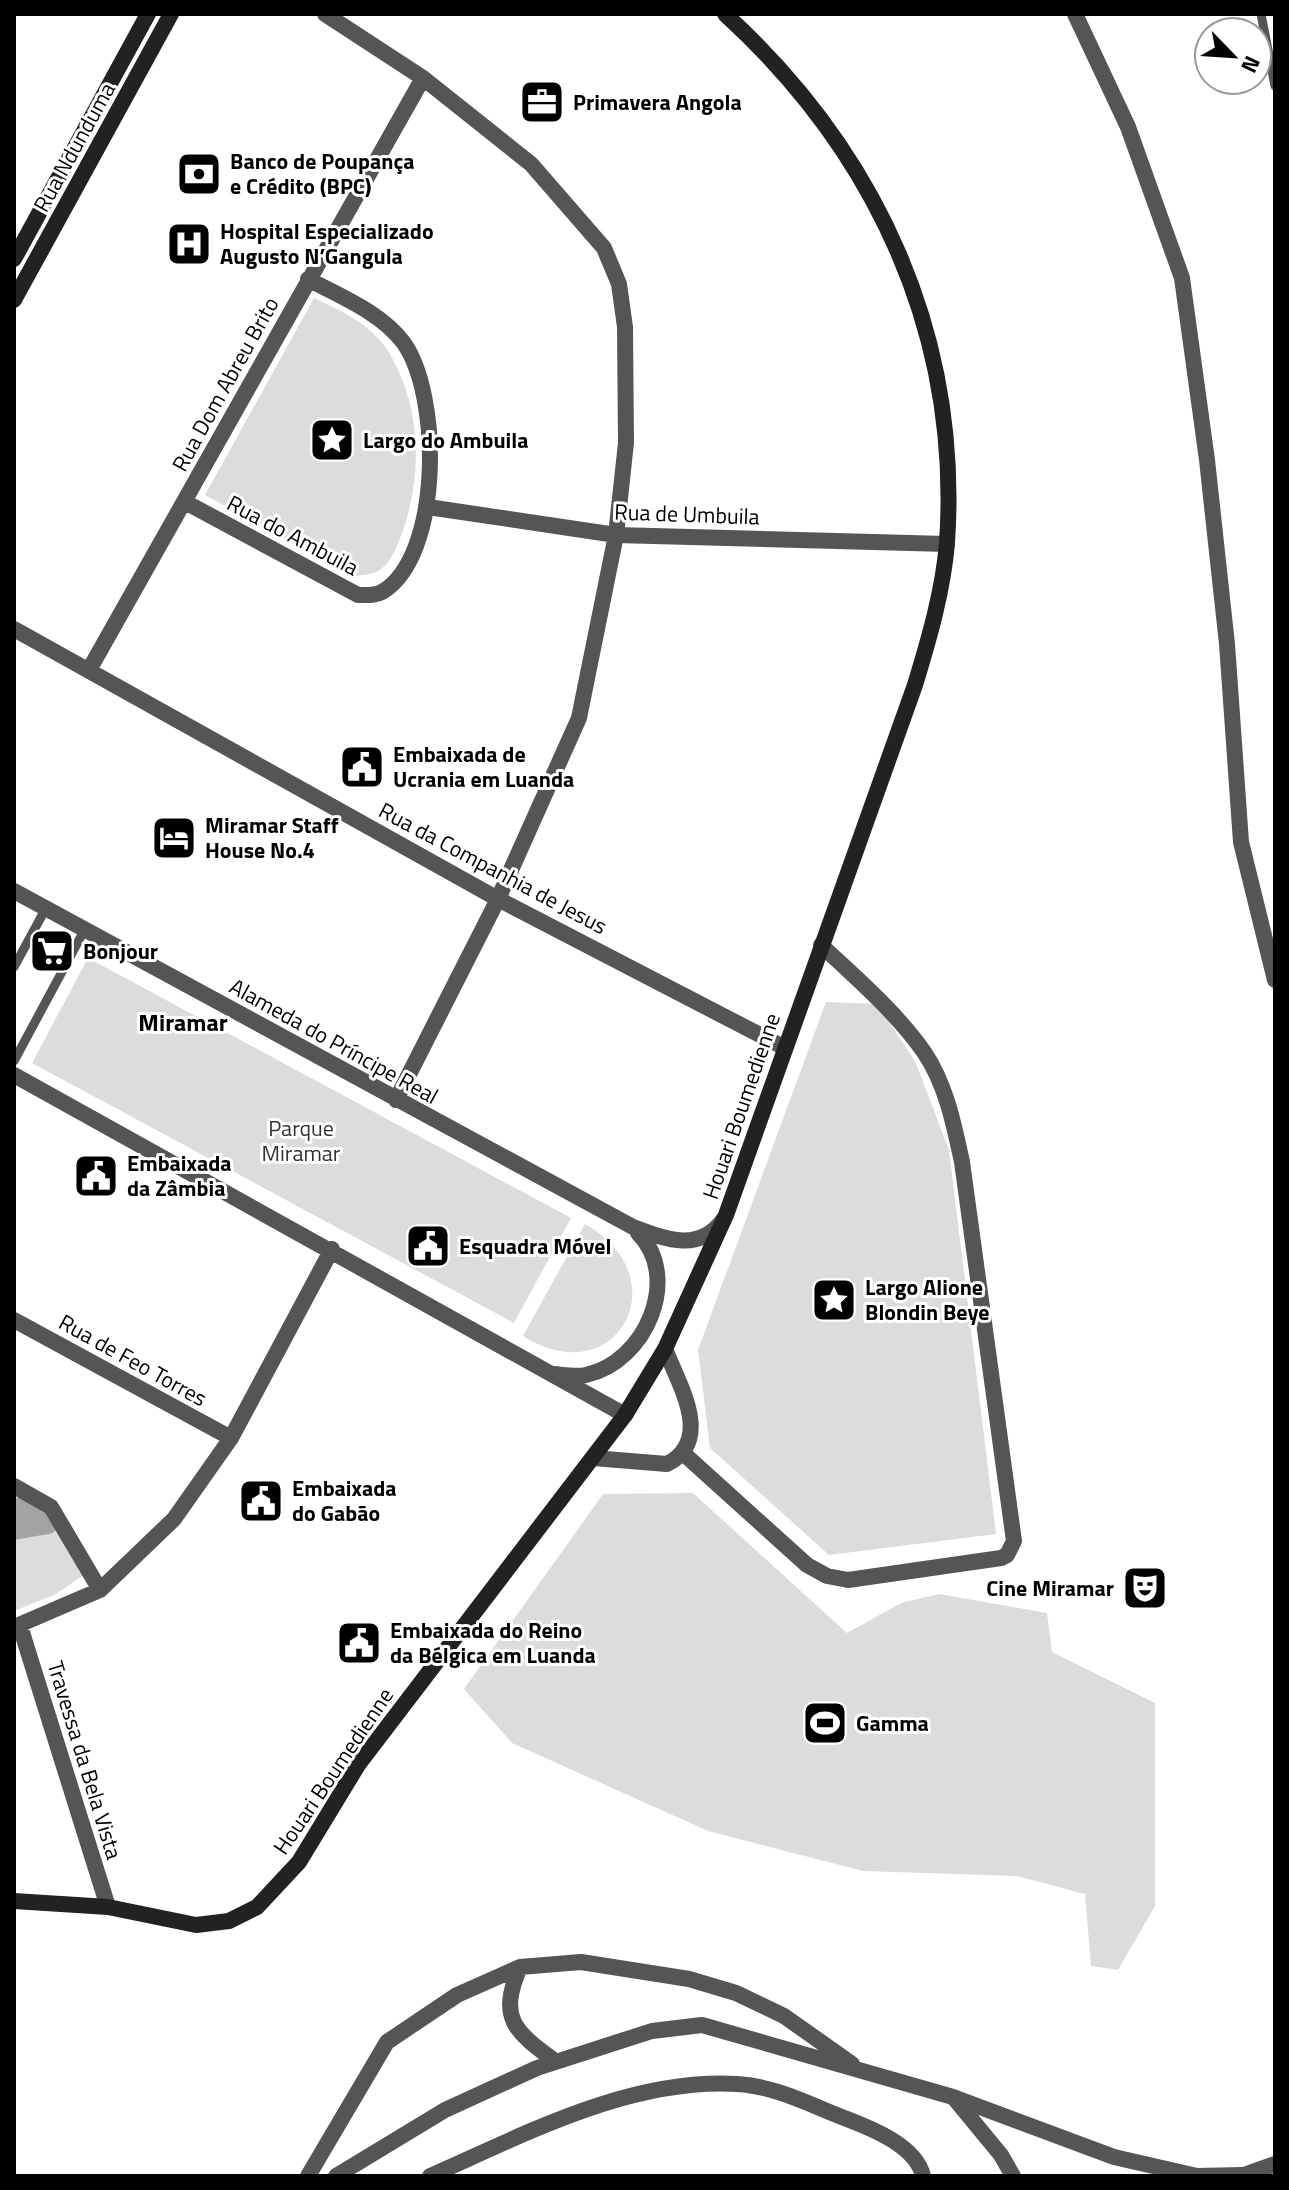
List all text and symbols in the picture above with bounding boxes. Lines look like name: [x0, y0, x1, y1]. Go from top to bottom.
north arrow: [1193, 16, 1273, 96]
text: N: [1232, 50, 1270, 79]
street label: Rua Ndunduma: [24, 76, 124, 218]
office icon: Primavera Angola: [518, 78, 566, 126]
place label: Primavera Angola: [573, 85, 742, 119]
place label: Banco de Poupança e Crédito (BPC): [230, 144, 414, 203]
bank icon: Banco de Poupança e Crédito (BPC): [175, 150, 223, 198]
place label: Hospital Especializado Augusto N’Gangula: [220, 214, 434, 273]
hospital icon: Hospital Especializado Augusto N’Gangula: [165, 220, 213, 268]
street label: Rua Dom Abreu Brito: [163, 290, 287, 478]
place icon: Largo do Ambuila: [308, 416, 356, 464]
place label: Largo do Ambuila: [363, 423, 528, 457]
street label: Rua do Ambuila: [221, 486, 365, 584]
street label: Rua de Umbuila: [614, 494, 760, 534]
place label: Embaixada de Ucrania em Luanda: [393, 737, 574, 796]
public building icon: Embaixada de Ucrania em Luanda: [338, 743, 386, 791]
street label: Rua da Companhia de Jesus: [373, 793, 613, 943]
place label: Miramar Staff House No.4: [205, 808, 339, 867]
hotel icon: Miramar Staff House No.4: [150, 814, 198, 862]
supermarket icon: Bonjour: [28, 927, 76, 975]
place label: Bonjour: [83, 934, 158, 968]
street label: Alameda do Príncipe Real: [223, 969, 445, 1113]
district label: Miramar: [138, 1004, 228, 1040]
street label: Houari Boumedienne: [693, 1008, 789, 1204]
park label: Parque Miramar: [262, 1111, 341, 1170]
place label: Embaixada da Zâmbia: [127, 1146, 232, 1205]
public building icon: Embaixada da Zâmbia: [72, 1152, 120, 1200]
public building icon: Esquadra Móvel: [404, 1222, 452, 1270]
place label: Esquadra Móvel: [459, 1229, 612, 1263]
place label: Largo Alione Blondin Beye: [865, 1270, 989, 1329]
place icon: Largo Alione Blondin Beye: [810, 1276, 858, 1324]
street label: Rua de Feo Torres: [53, 1305, 213, 1415]
place label: Embaixada do Gabão: [292, 1471, 397, 1530]
public building icon: Embaixada do Gabão: [237, 1477, 285, 1525]
theatre icon: Cine Miramar: [1121, 1564, 1169, 1612]
place label: Cine Miramar: [986, 1571, 1114, 1605]
place label: Embaixada do Reino da Bélgica em Luanda: [390, 1613, 596, 1672]
public building icon: Embaixada do Reino da Bélgica em Luanda: [335, 1619, 383, 1667]
street label: Travessa da Bela Vista: [39, 1657, 131, 1863]
street label: Houari Boumedienne: [264, 1681, 402, 1861]
sports icon: Gamma: [801, 1699, 849, 1747]
place label: Gamma: [856, 1706, 929, 1740]

